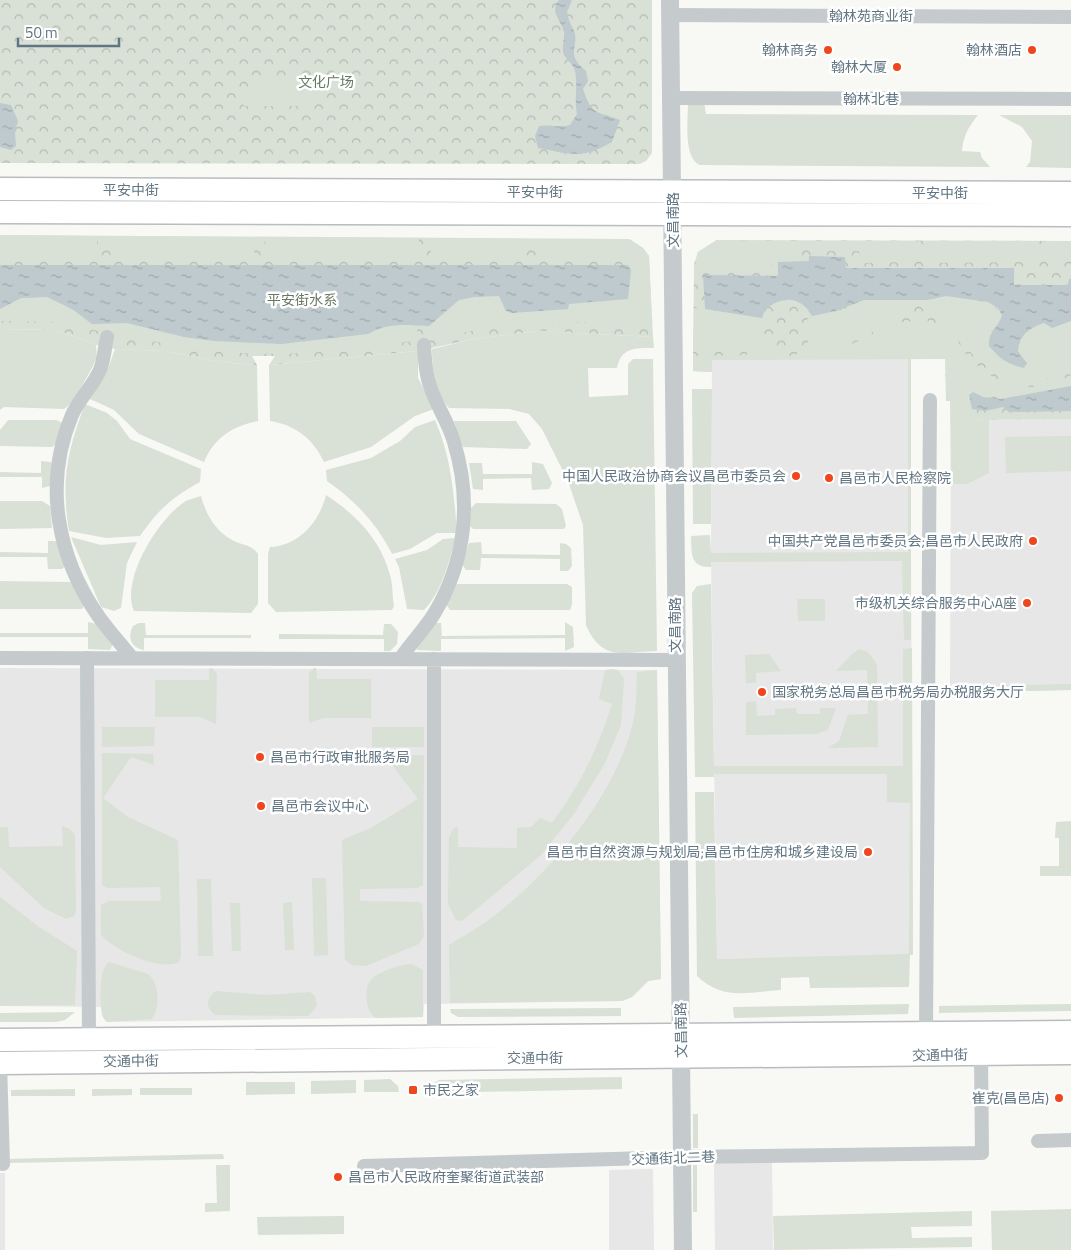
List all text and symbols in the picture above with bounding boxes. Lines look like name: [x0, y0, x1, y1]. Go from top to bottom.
street label: 翰林苑商业街: [829, 5, 913, 26]
scale bar: [18, 15, 119, 47]
text: 50 m: [25, 21, 58, 44]
place label: 翰林商务: [762, 39, 818, 60]
place label: 翰林酒店: [966, 39, 1022, 60]
marker: 翰林商务: [822, 44, 834, 56]
marker: 翰林酒店: [1026, 44, 1038, 56]
place label: 翰林大厦: [831, 56, 887, 77]
marker: 翰林大厦: [891, 61, 903, 73]
park label: 文化广场: [298, 71, 354, 92]
street label: 翰林北巷: [843, 88, 899, 109]
street label: 平安中街: [103, 179, 159, 200]
street label: 平安中街: [507, 181, 563, 202]
street label: 平安中街: [912, 182, 968, 203]
street label: 文昌南路: [662, 192, 683, 248]
park label: 平安街水系: [267, 289, 337, 310]
place label: 中国人民政治协商会议昌邑市委员会: [562, 465, 786, 486]
place label: 昌邑市人民检察院: [839, 467, 951, 488]
marker: 中国人民政治协商会议昌邑市委员会: [790, 470, 802, 482]
marker: 昌邑市人民检察院: [823, 472, 835, 484]
place label: 中国共产党昌邑市委员会;昌邑市人民政府: [768, 530, 1023, 551]
marker: 中国共产党昌邑市委员会;昌邑市人民政府: [1027, 535, 1039, 547]
place label: 市级机关综合服务中心A座: [855, 592, 1017, 613]
street label: 文昌南路: [664, 597, 685, 653]
marker: 市级机关综合服务中心A座: [1021, 597, 1033, 609]
place label: 国家税务总局昌邑市税务局办税服务大厅: [772, 681, 1024, 702]
marker: 国家税务总局昌邑市税务局办税服务大厅: [756, 686, 768, 698]
place label: 昌邑市行政审批服务局: [270, 746, 410, 767]
marker: 昌邑市行政审批服务局: [254, 751, 266, 763]
place label: 昌邑市会议中心: [271, 795, 369, 816]
marker: 昌邑市会议中心: [255, 800, 267, 812]
place label: 昌邑市自然资源与规划局;昌邑市住房和城乡建设局: [547, 841, 858, 862]
marker: 昌邑市自然资源与规划局;昌邑市住房和城乡建设局: [862, 846, 874, 858]
street label: 文昌南路: [670, 1002, 691, 1058]
street label: 交通中街: [912, 1044, 968, 1065]
street label: 交通中街: [507, 1047, 563, 1068]
street label: 交通中街: [103, 1050, 159, 1071]
place label: 市民之家: [423, 1079, 479, 1100]
marker: 市民之家: [407, 1084, 419, 1096]
place label: 崔克(昌邑店): [972, 1087, 1049, 1108]
marker: 崔克(昌邑店): [1053, 1092, 1065, 1104]
street label: 交通街北二巷: [631, 1146, 715, 1169]
place label: 昌邑市人民政府奎聚街道武装部: [348, 1166, 544, 1187]
marker: 昌邑市人民政府奎聚街道武装部: [332, 1171, 344, 1183]

